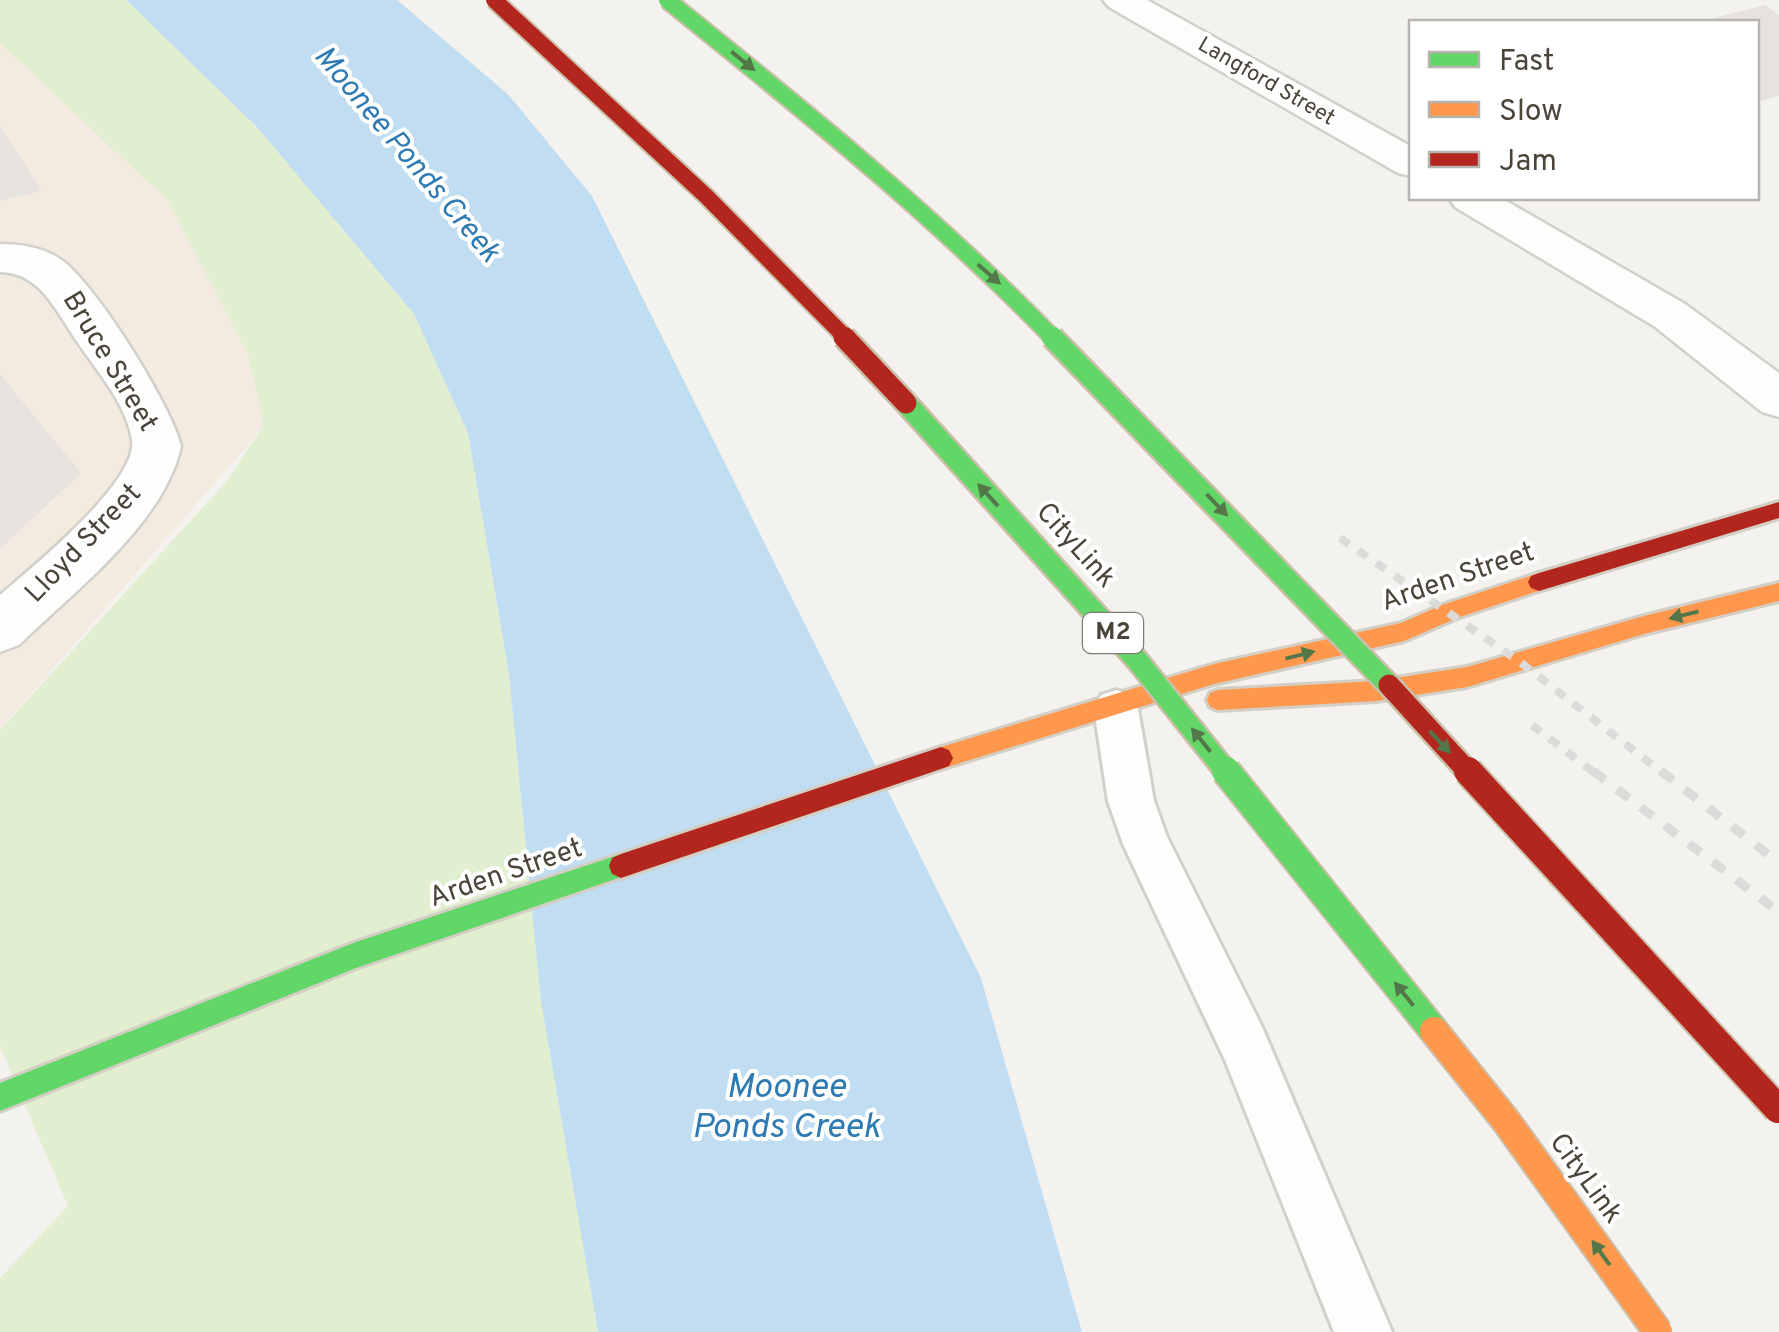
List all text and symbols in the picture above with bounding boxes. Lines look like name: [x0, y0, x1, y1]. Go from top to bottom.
legend: [1409, 20, 1759, 200]
street label: Langford Street: [1192, 32, 1340, 132]
water label: Moonee Ponds Creek: [305, 39, 508, 271]
text: Fast: [1499, 44, 1554, 81]
one-way arrow: [730, 50, 756, 71]
text: Slow: [1499, 94, 1563, 131]
text: Jam: [1499, 144, 1557, 181]
one-way arrow: [977, 262, 1001, 285]
street label: Bruce Street: [53, 285, 165, 439]
street label: Lloyd Street: [18, 477, 150, 611]
one-way arrow: [978, 483, 1000, 508]
one-way arrow: [1205, 493, 1228, 517]
street label: CityLink: [1027, 495, 1123, 597]
street label: Arden Street: [1377, 535, 1539, 621]
one-way arrow: [1668, 608, 1699, 623]
road number: M2: [1083, 613, 1143, 653]
one-way arrow: [1285, 647, 1316, 662]
one-way arrow: [1192, 727, 1212, 753]
one-way arrow: [1428, 730, 1451, 754]
street label: Arden Street: [425, 831, 587, 917]
one-way arrow: [1395, 981, 1415, 1007]
water label: Moonee Ponds Creek: [692, 1066, 882, 1150]
street label: CityLink: [1540, 1127, 1630, 1231]
one-way arrow: [1592, 1240, 1611, 1266]

